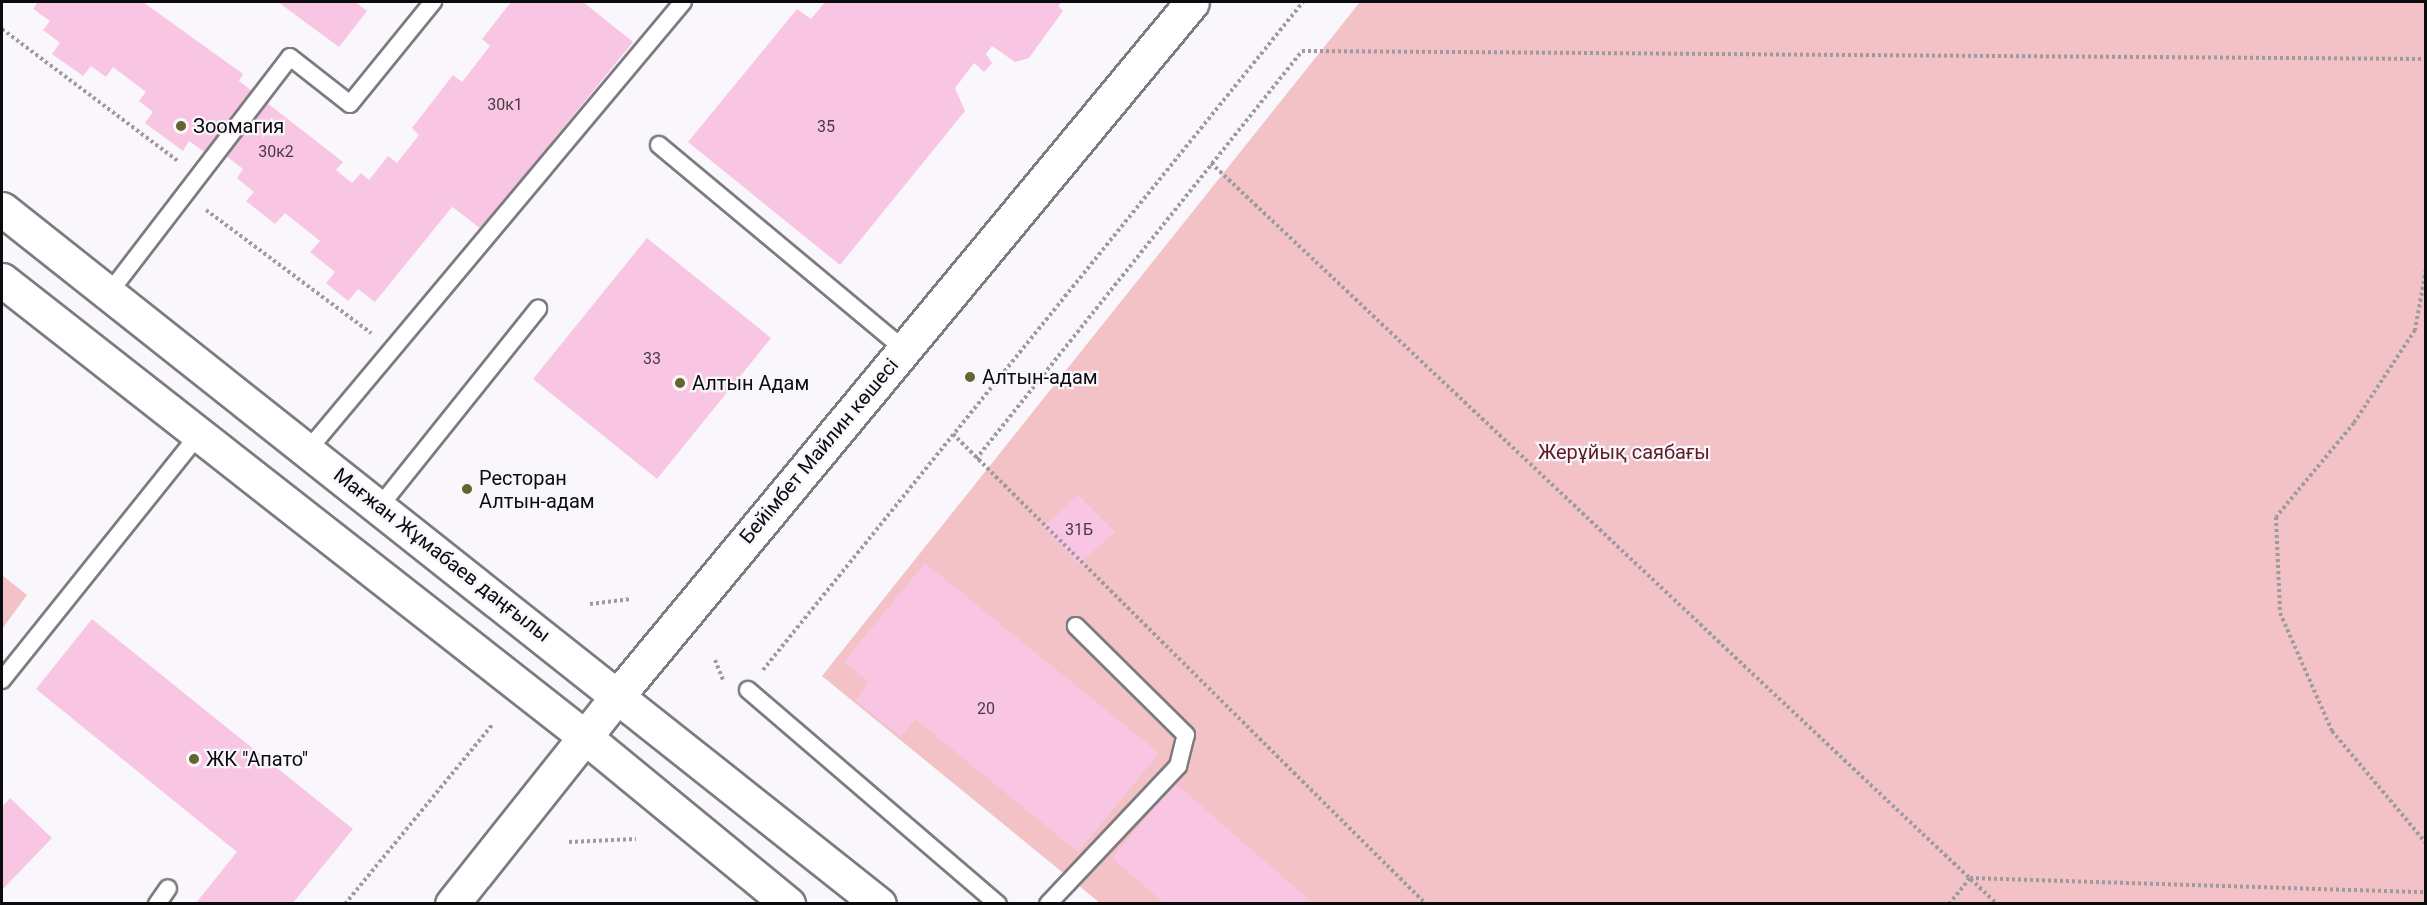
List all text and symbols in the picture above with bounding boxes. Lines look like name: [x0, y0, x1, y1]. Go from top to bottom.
house number: 30к1: [487, 95, 523, 115]
place label: Зоомагия: [193, 114, 284, 138]
house number: 35: [817, 117, 835, 137]
marker: Зоомагия: [174, 119, 188, 133]
house number: 30к2: [258, 142, 294, 162]
house number: 33: [643, 349, 661, 369]
street label: Бейімбет Майлин көшесі: [735, 354, 903, 548]
place label: Алтын-адам: [982, 365, 1098, 389]
marker: Алтын-адам: [963, 370, 977, 384]
place label: Алтын Адам: [692, 371, 809, 395]
marker: Алтын Адам: [673, 376, 687, 390]
park label: Жерұйық саябағы: [1538, 440, 1710, 464]
street label: Мағжан Жұмабаев даңғылы: [329, 463, 555, 647]
place label: Ресторан Алтын-адам: [479, 466, 595, 513]
marker: Ресторан Алтын-адам: [460, 482, 474, 496]
house number: 31Б: [1065, 520, 1093, 540]
house number: 20: [977, 699, 995, 719]
place label: ЖК "Апато": [206, 747, 308, 771]
marker: ЖК "Апато": [187, 752, 201, 766]

